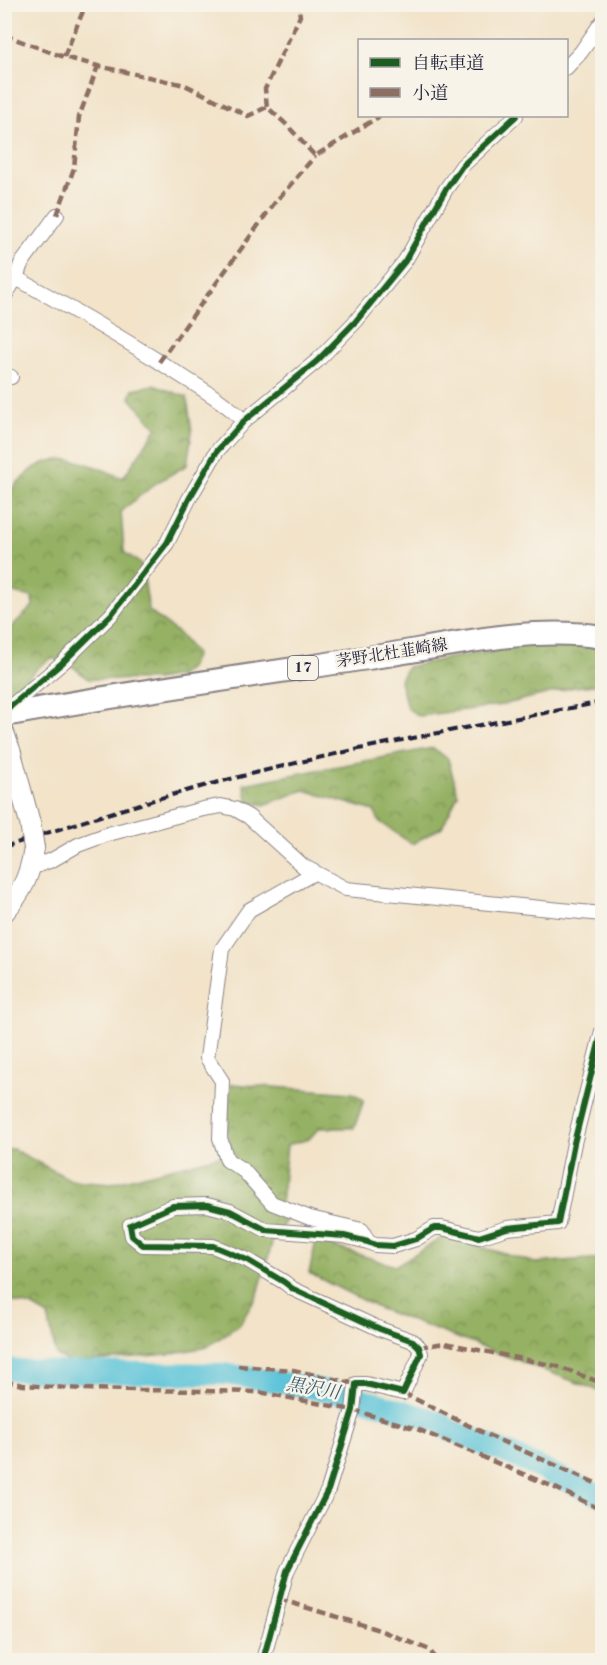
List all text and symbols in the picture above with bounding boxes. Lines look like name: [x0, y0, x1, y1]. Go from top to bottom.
legend: [358, 39, 568, 117]
text: 自転車道: [412, 53, 484, 73]
text: 小道: [412, 83, 448, 103]
street label: 茅野北杜韮崎線: [335, 635, 449, 671]
road number: 17: [288, 656, 318, 680]
water label: 黒沢川: [285, 1374, 343, 1403]

